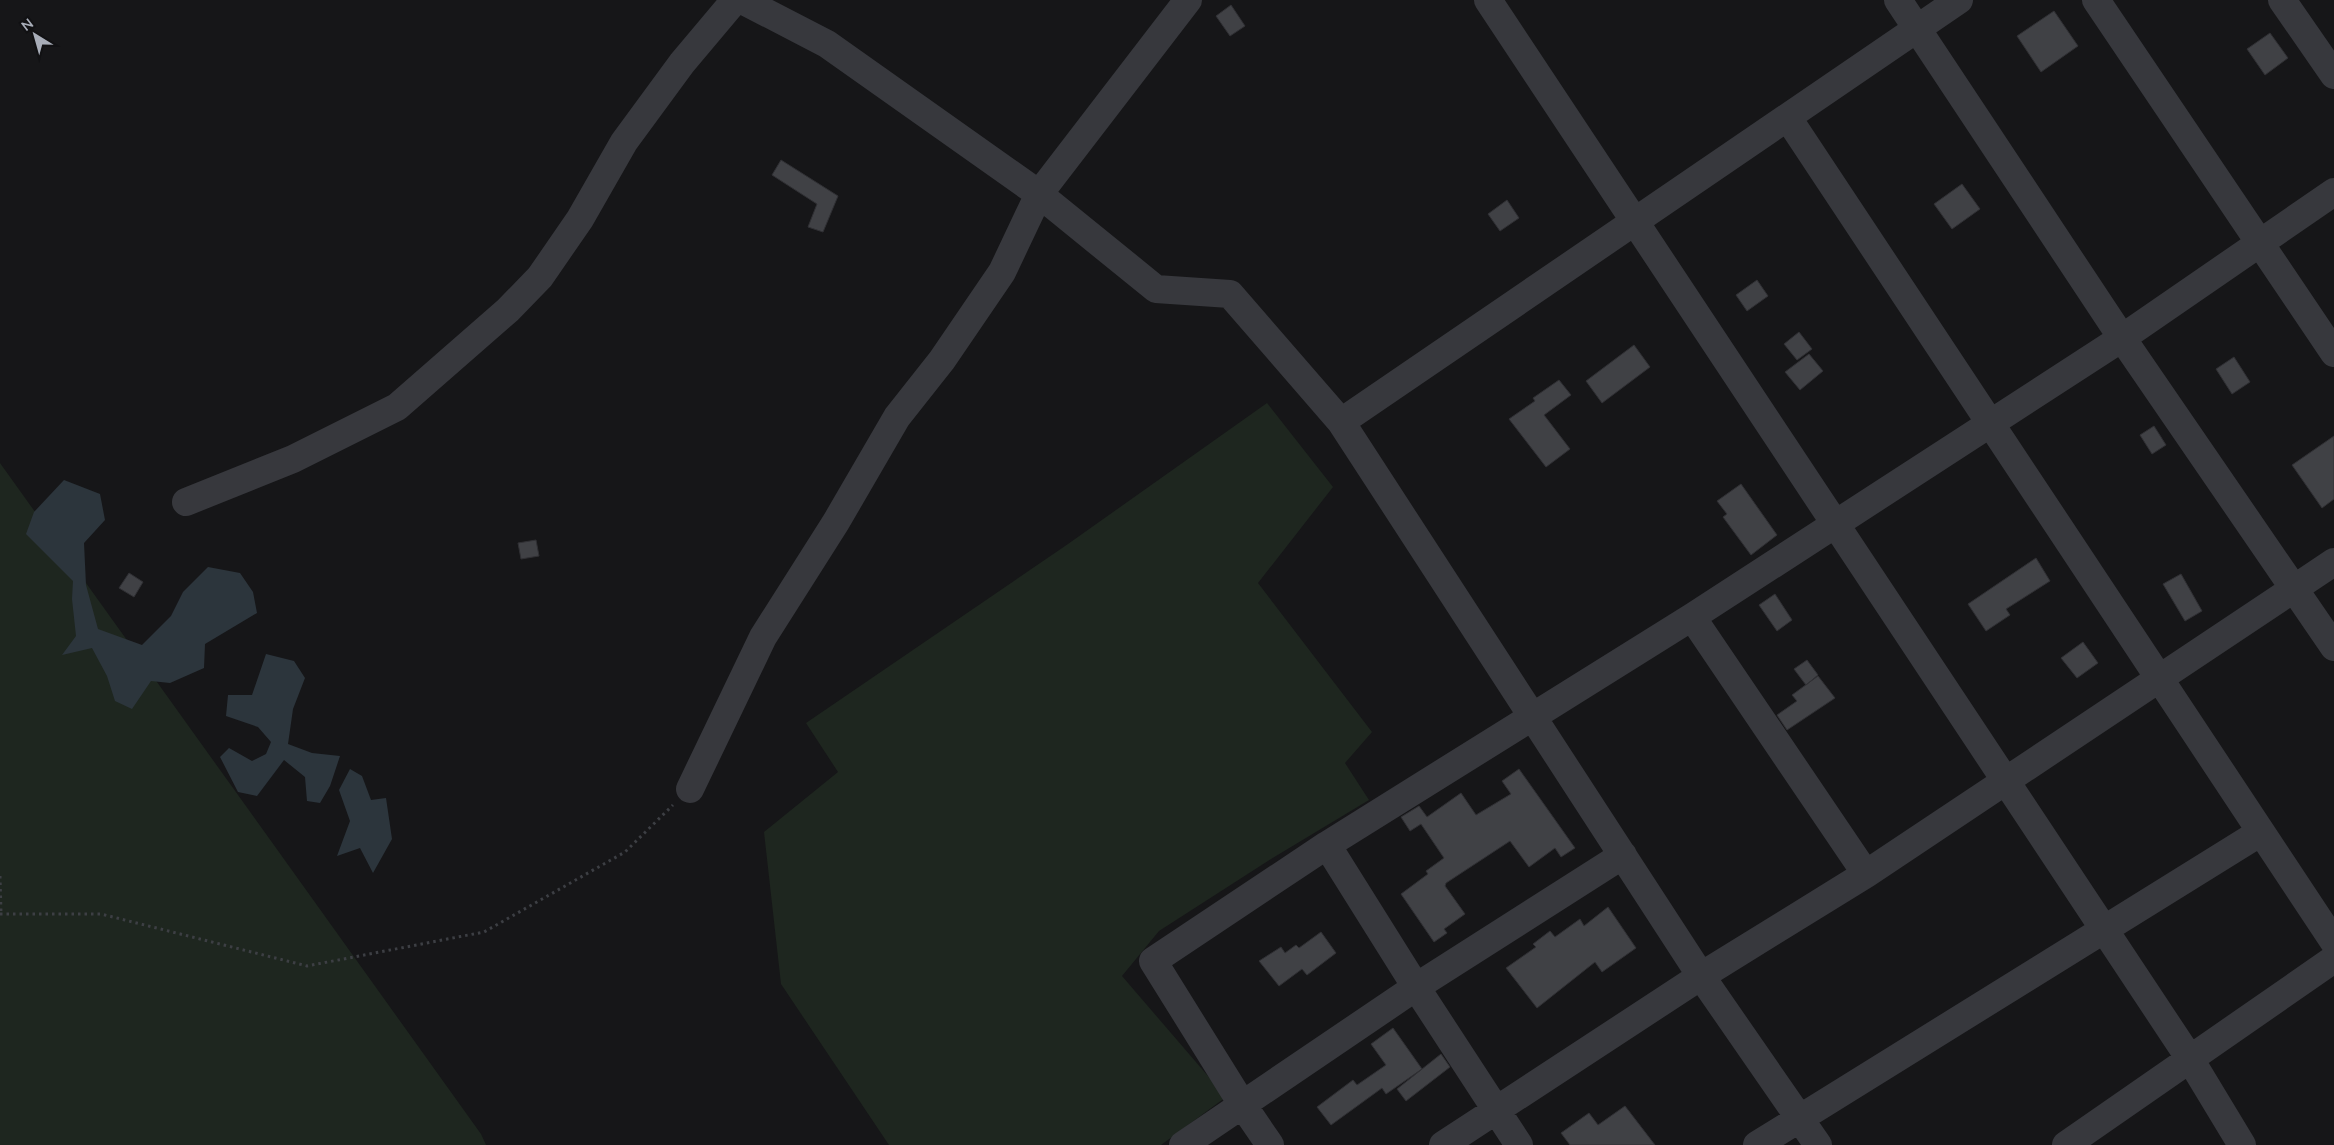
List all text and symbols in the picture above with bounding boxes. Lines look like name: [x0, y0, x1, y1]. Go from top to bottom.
north arrow: [10, 10, 60, 60]
text: N: [18, 14, 37, 35]

